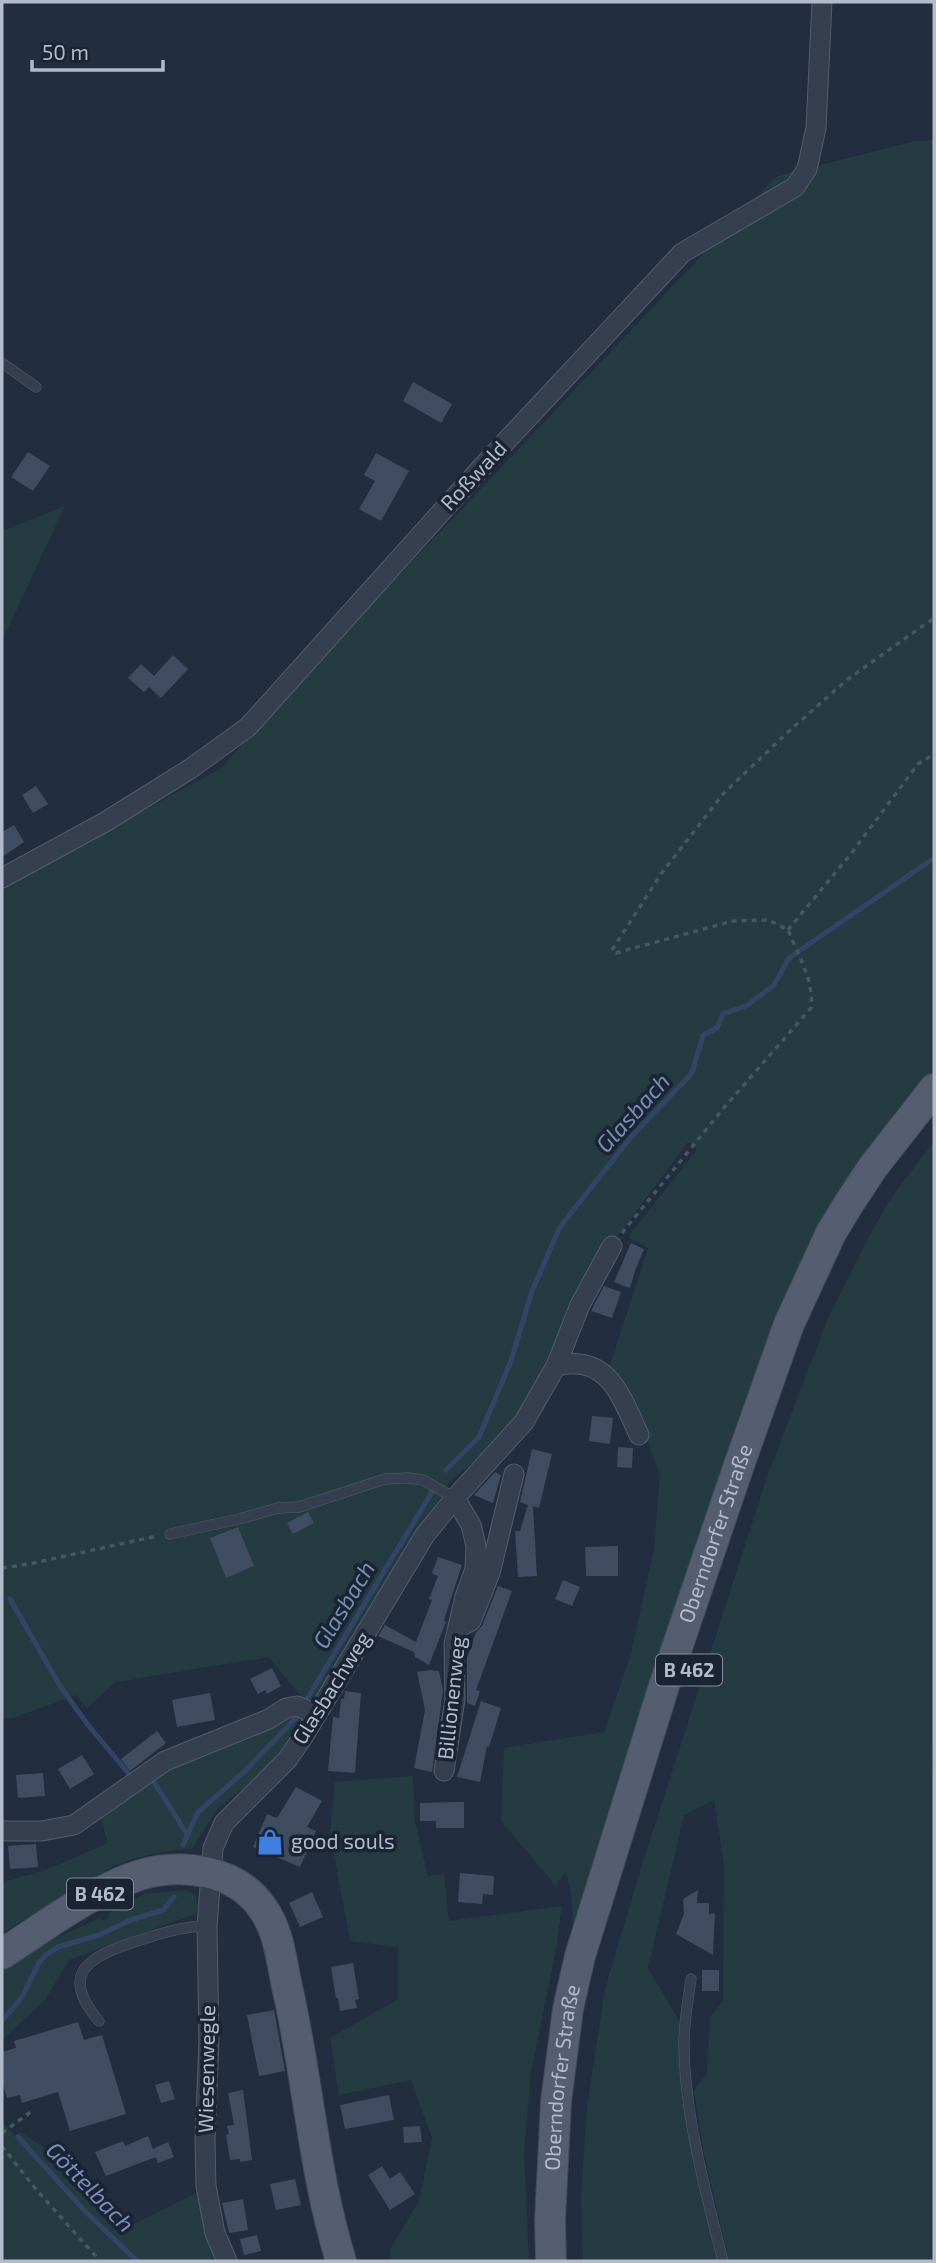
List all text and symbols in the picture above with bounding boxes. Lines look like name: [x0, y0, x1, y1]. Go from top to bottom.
scale bar: [32, 28, 163, 72]
text: 50 m: [42, 39, 89, 64]
street label: Roßwald: [435, 435, 511, 515]
water label: Glasbach: [589, 1067, 675, 1158]
street label: Oberndorfer Straße: [672, 1440, 756, 1626]
water label: Glasbach: [306, 1556, 380, 1653]
street label: Glasbachweg: [286, 1626, 375, 1748]
street label: Billionenweg: [432, 1635, 469, 1761]
road number: B 462: [656, 1654, 722, 1686]
shop icon: good souls: [255, 1827, 285, 1857]
place label: good souls: [291, 1828, 395, 1853]
road number: B 462: [67, 1878, 133, 1910]
street label: Oberndorfer Straße: [539, 1982, 584, 2171]
street label: Wiesenwegle: [192, 2005, 219, 2133]
water label: Göttelbach: [41, 2135, 141, 2237]

